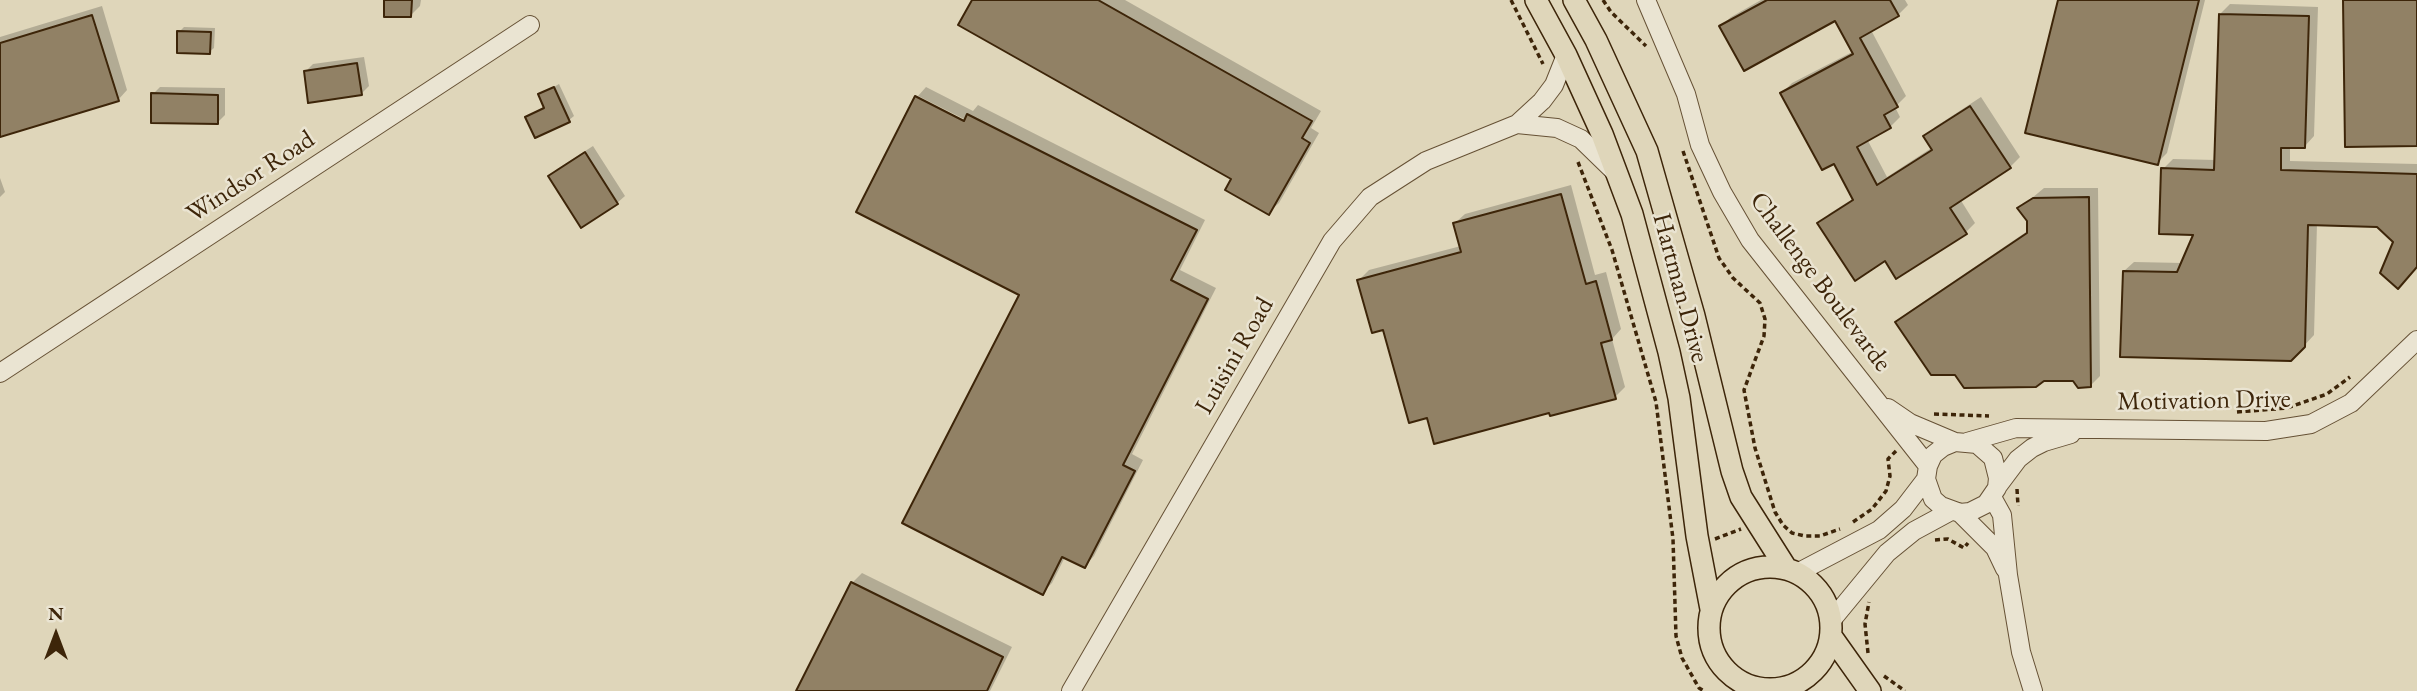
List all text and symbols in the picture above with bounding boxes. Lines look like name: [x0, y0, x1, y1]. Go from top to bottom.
street label: Windsor Road: [181, 124, 321, 230]
street label: Challenge Boulevarde: [1742, 186, 1898, 378]
street label: Hartman Drive: [1645, 210, 1715, 366]
street label: Luisini Road: [1189, 292, 1281, 420]
street label: Motivation Drive: [2117, 384, 2291, 418]
north arrow: [21, 600, 91, 670]
text: N: [48, 601, 64, 626]

